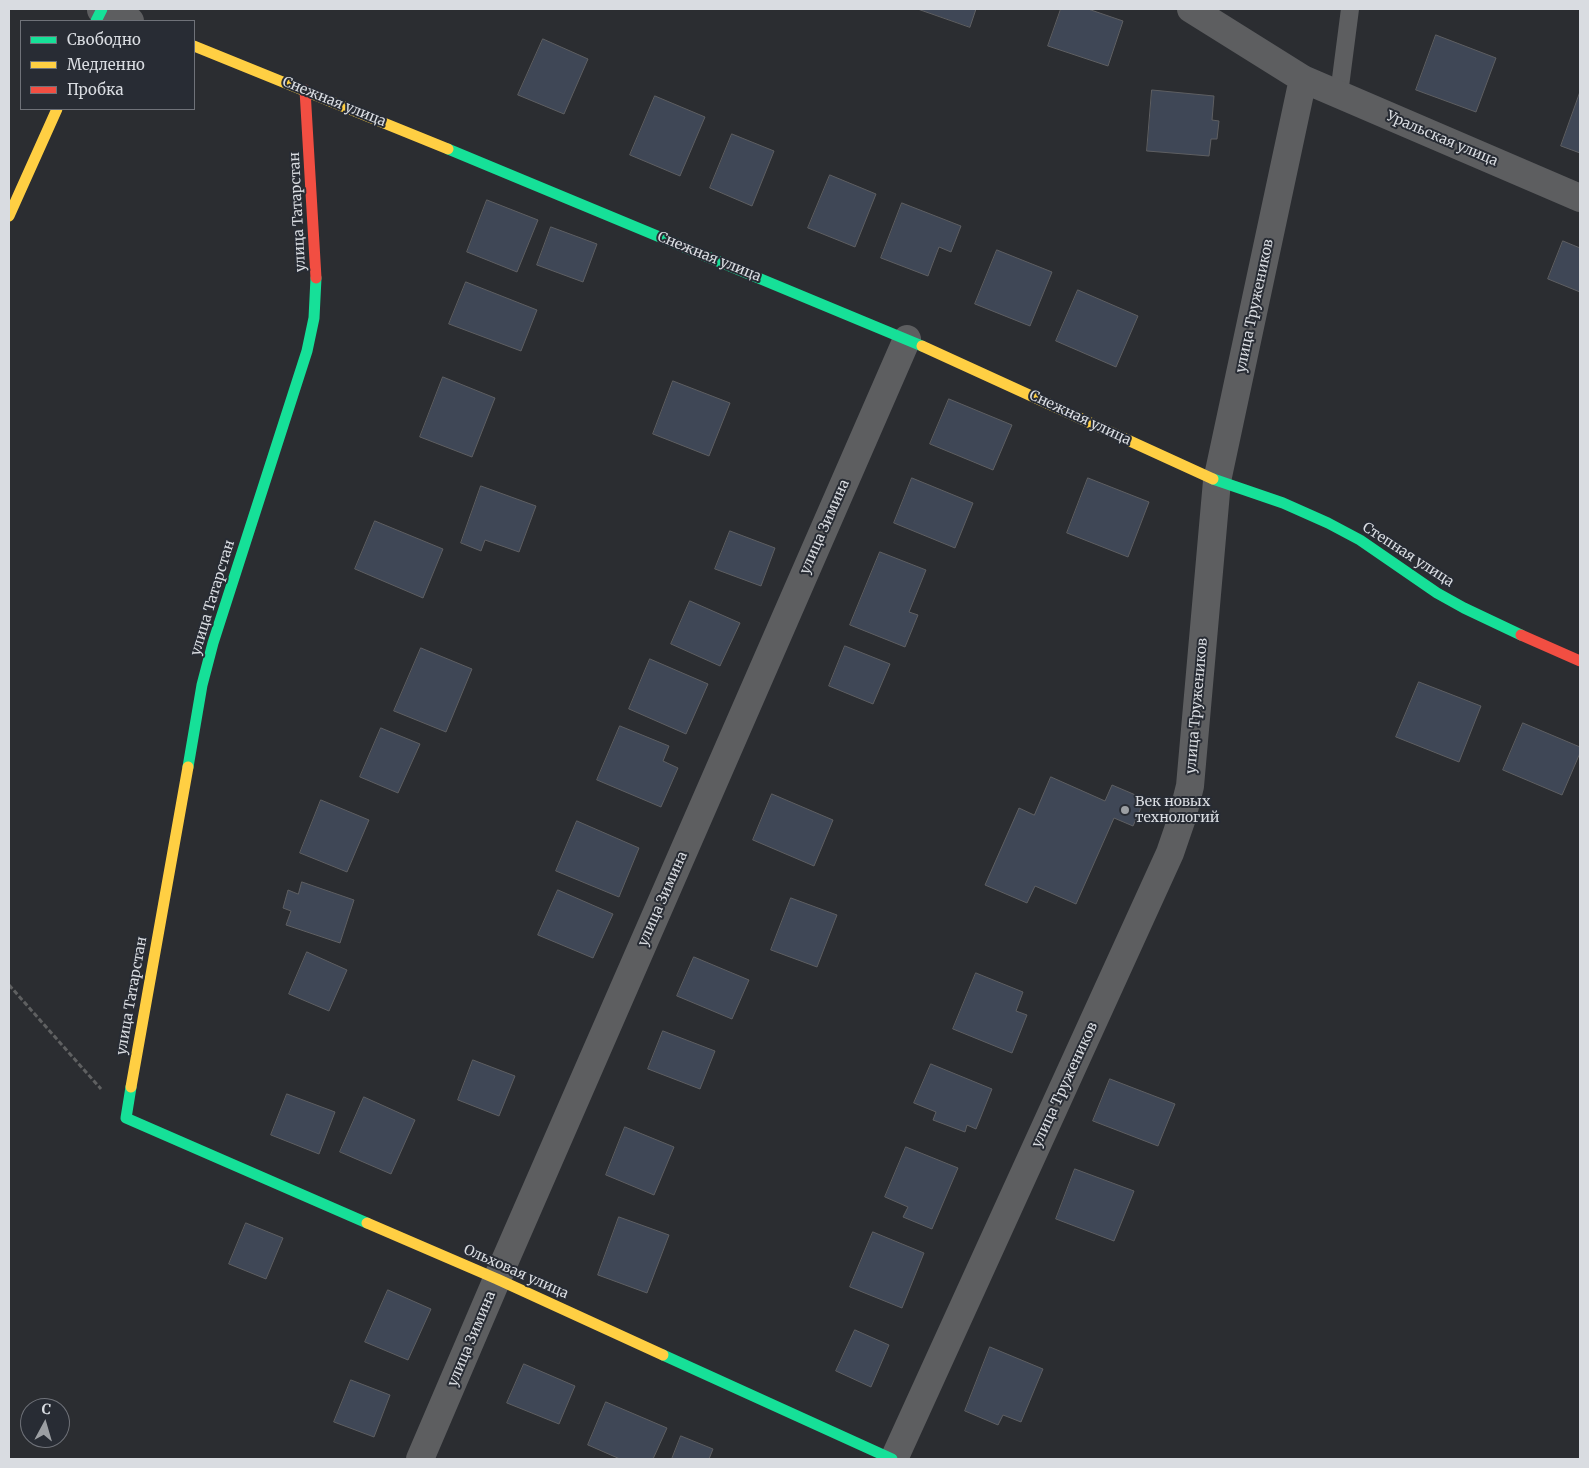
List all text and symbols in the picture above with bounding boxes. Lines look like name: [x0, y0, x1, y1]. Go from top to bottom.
legend: [20, 20, 195, 110]
text: Свободно: [67, 30, 141, 49]
text: Медленно: [67, 55, 145, 74]
street label: Снежная улица: [280, 74, 388, 130]
text: Пробка: [67, 80, 124, 99]
street label: Уральская улица: [1384, 108, 1500, 170]
street label: улица Татарстан: [286, 152, 310, 272]
street label: Снежная улица: [655, 229, 763, 285]
street label: улица Тружеников: [1233, 238, 1277, 374]
street label: Снежная улица: [1026, 387, 1134, 449]
street label: улица Зимина: [797, 477, 853, 577]
street label: Степная улица: [1359, 519, 1457, 591]
street label: улица Татарстан: [187, 538, 239, 658]
street label: улица Тружеников: [1183, 637, 1211, 775]
place label: Век новых технологий: [1135, 794, 1219, 826]
marker: Век новых технологий: [1119, 804, 1131, 816]
street label: улица Зимина: [635, 849, 691, 949]
street label: улица Татарстан: [113, 935, 151, 1057]
street label: улица Тружеников: [1029, 1020, 1101, 1150]
street label: Ольховая улица: [461, 1241, 571, 1303]
street label: улица Зимина: [444, 1289, 500, 1389]
north arrow: [20, 1398, 70, 1448]
text: С: [41, 1400, 52, 1419]

